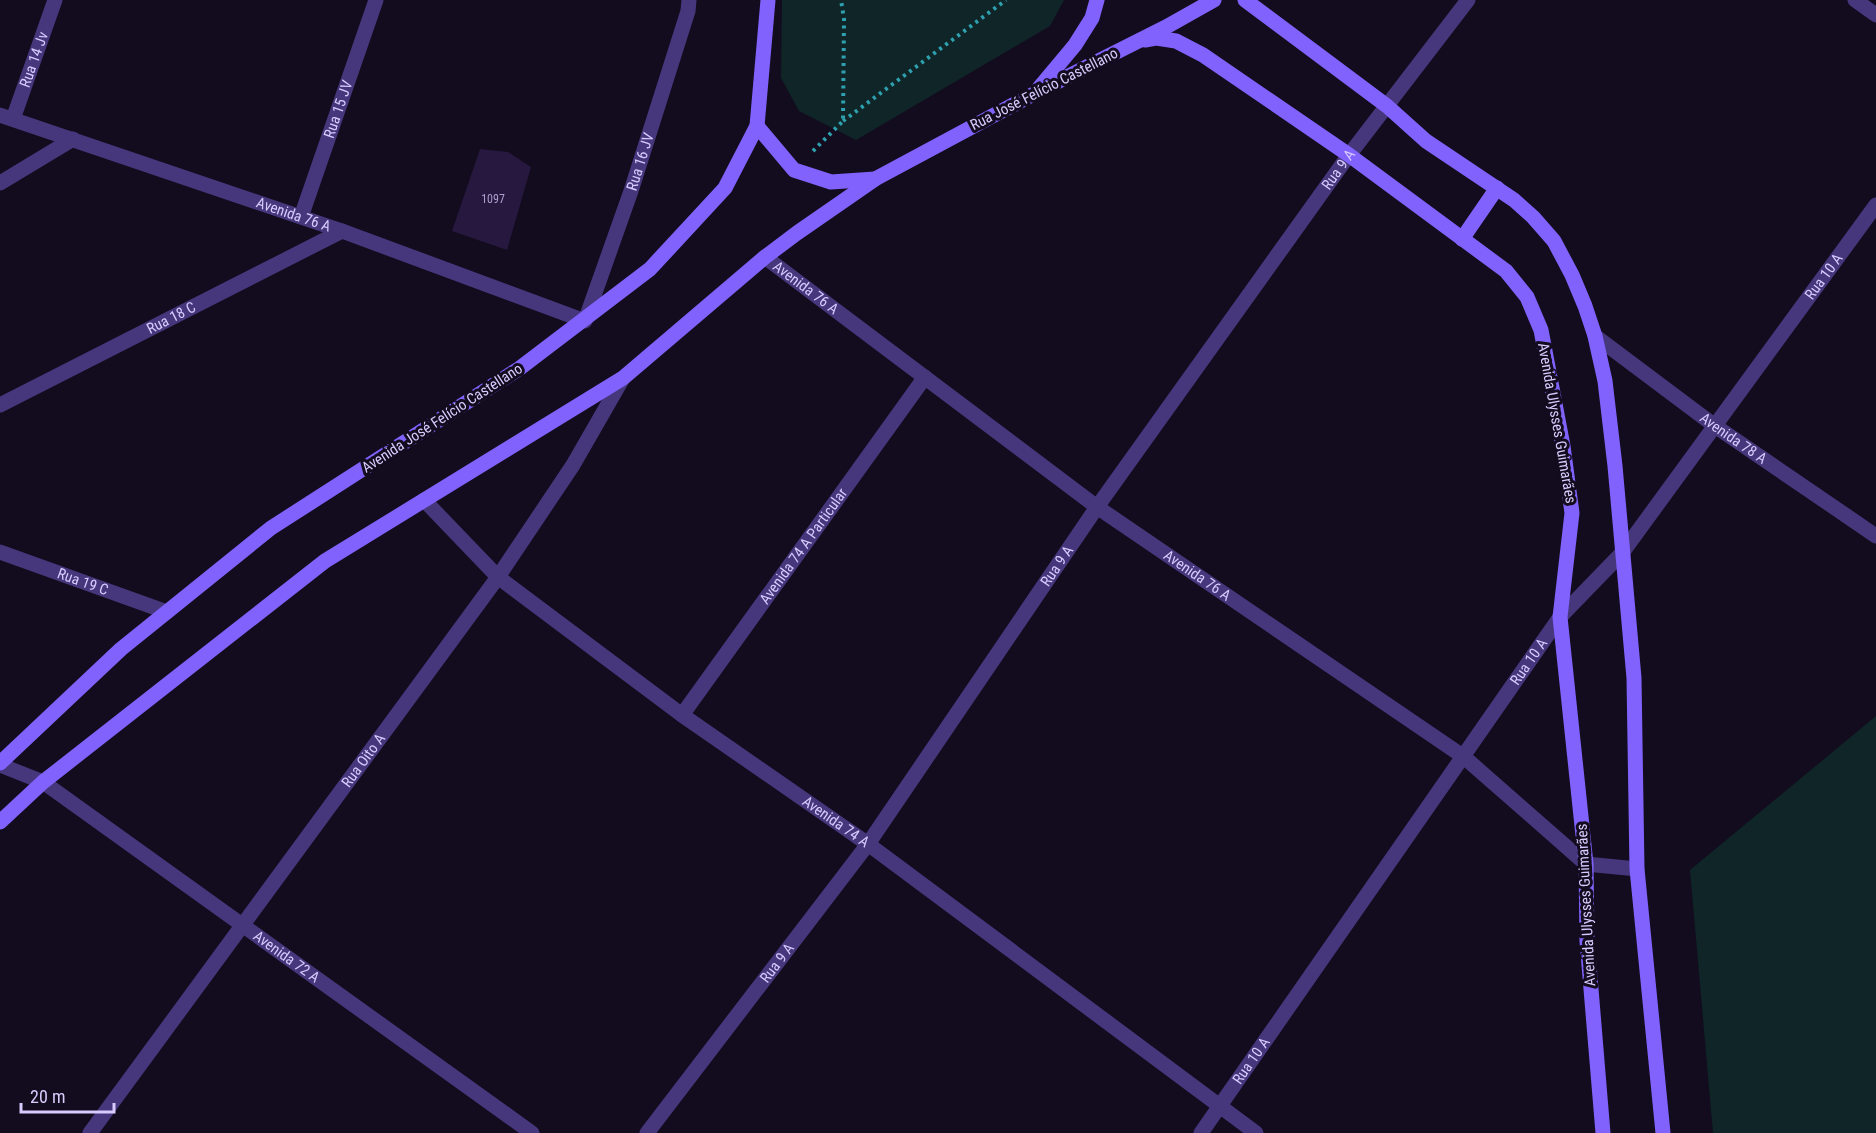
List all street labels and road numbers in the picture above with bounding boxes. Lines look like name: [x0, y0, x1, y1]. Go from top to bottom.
street label: Rua 14 Jv: [16, 29, 52, 90]
street label: Rua José Felício Castellano: [967, 44, 1121, 134]
street label: Rua 15 JV: [320, 77, 357, 140]
street label: Rua 16 JV: [623, 130, 658, 193]
street label: Rua 9 A: [1318, 146, 1359, 193]
street label: Avenida 76 A: [254, 194, 333, 236]
street label: Rua 10 A: [1801, 250, 1847, 303]
street label: Avenida 76 A: [769, 257, 842, 318]
street label: Rua 18 C: [144, 298, 199, 338]
street label: Avenida Ulysses Guimarães: [1534, 341, 1580, 505]
street label: Avenida José Felício Castellano: [358, 359, 526, 477]
street label: Avenida 78 A: [1696, 409, 1770, 468]
street label: Avenida 74 A Particular: [756, 484, 851, 608]
street label: Rua 9 A: [1037, 542, 1077, 590]
street label: Avenida 76 A: [1160, 546, 1235, 605]
street label: Rua 19 C: [55, 564, 111, 599]
street label: Rua 10 A: [1506, 635, 1551, 689]
street label: Rua Oito A: [338, 730, 389, 791]
street label: Avenida 74 A: [799, 792, 873, 851]
street label: Avenida Ulysses Guimarães: [1573, 823, 1599, 987]
street label: Avenida 72 A: [250, 927, 323, 987]
street label: Rua 9 A: [756, 939, 798, 987]
street label: Rua 10 A: [1229, 1034, 1274, 1088]

